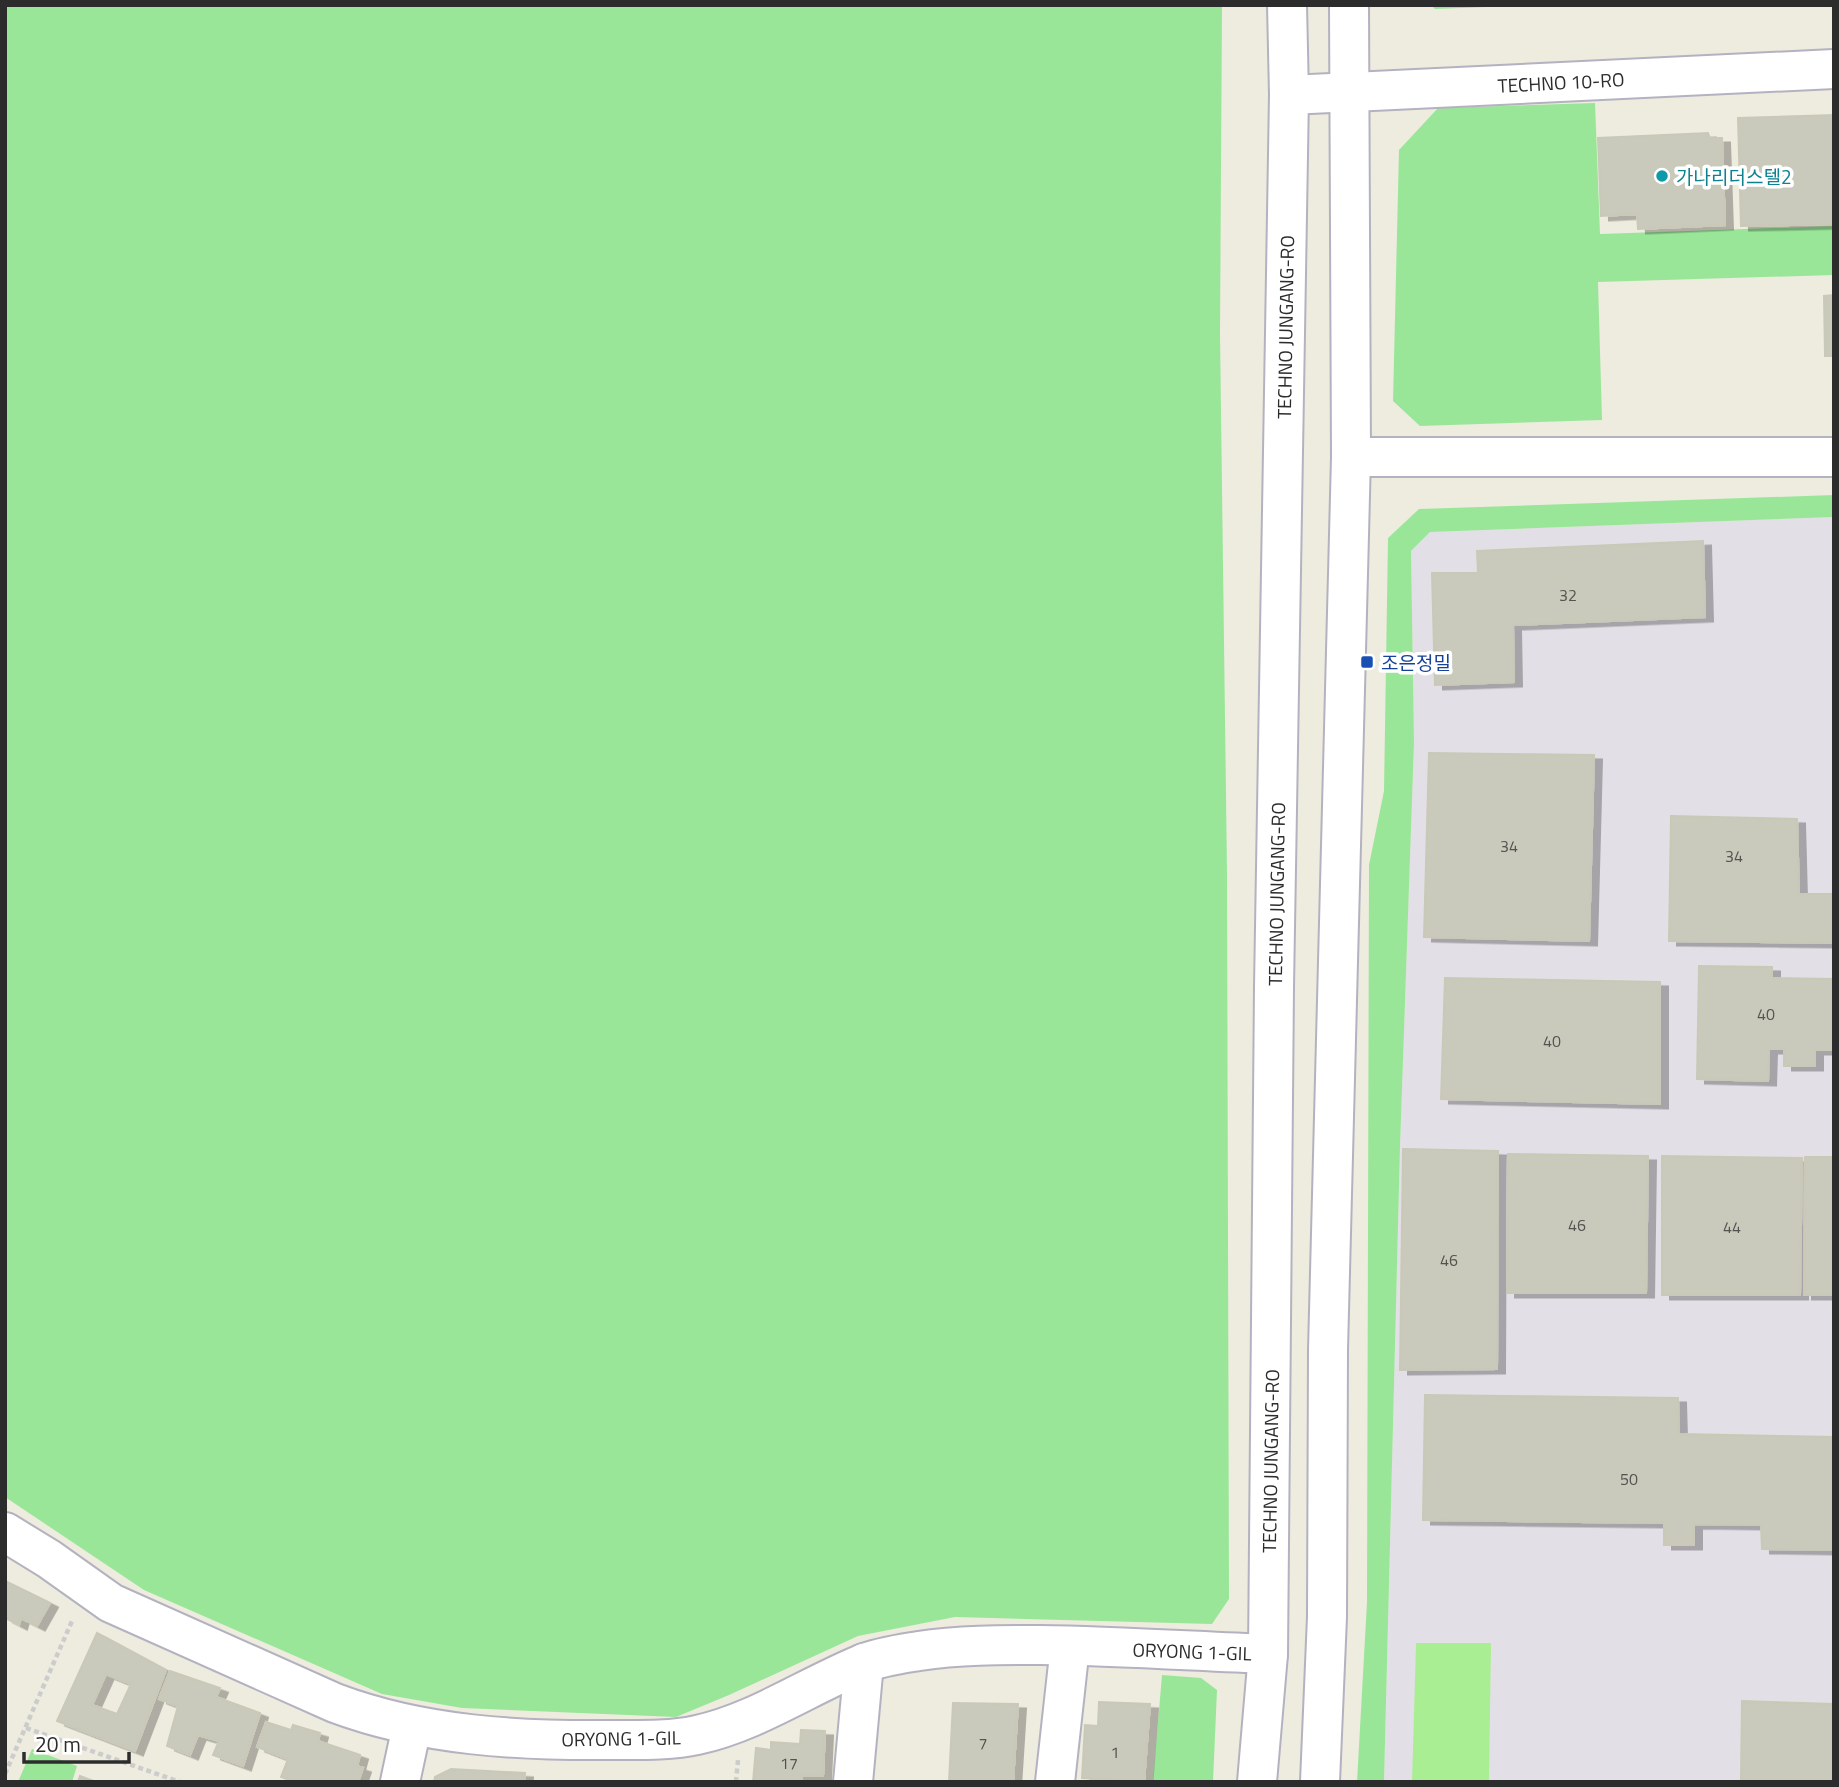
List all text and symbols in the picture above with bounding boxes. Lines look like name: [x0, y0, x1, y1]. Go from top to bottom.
street label: TECHNO 10-RO: [1497, 64, 1625, 100]
place label: 가나리더스텔2: [1676, 162, 1792, 191]
marker: 가나리더스텔2: [1654, 168, 1670, 184]
street label: TECHNO JUNGANG-RO: [1269, 235, 1301, 419]
house number: 32: [1559, 583, 1577, 607]
place label: 조은정밀: [1381, 648, 1451, 677]
marker: 조은정밀: [1359, 654, 1375, 670]
street label: TECHNO JUNGANG-RO: [1260, 802, 1292, 986]
house number: 34: [1500, 834, 1518, 858]
house number: 34: [1725, 844, 1743, 868]
house number: 40: [1757, 1002, 1775, 1026]
house number: 40: [1543, 1029, 1561, 1053]
house number: 46: [1568, 1213, 1586, 1237]
house number: 44: [1723, 1215, 1741, 1239]
house number: 46: [1440, 1248, 1458, 1272]
street label: TECHNO JUNGANG-RO: [1254, 1369, 1286, 1553]
house number: 50: [1620, 1467, 1638, 1491]
street label: ORYONG 1-GIL: [1132, 1634, 1252, 1668]
scale bar: [24, 1720, 130, 1764]
street label: ORYONG 1-GIL: [561, 1722, 681, 1754]
text: 20 m: [35, 1728, 81, 1760]
house number: 7: [979, 1731, 987, 1755]
house number: 1: [1111, 1740, 1119, 1764]
house number: 17: [780, 1751, 798, 1775]

